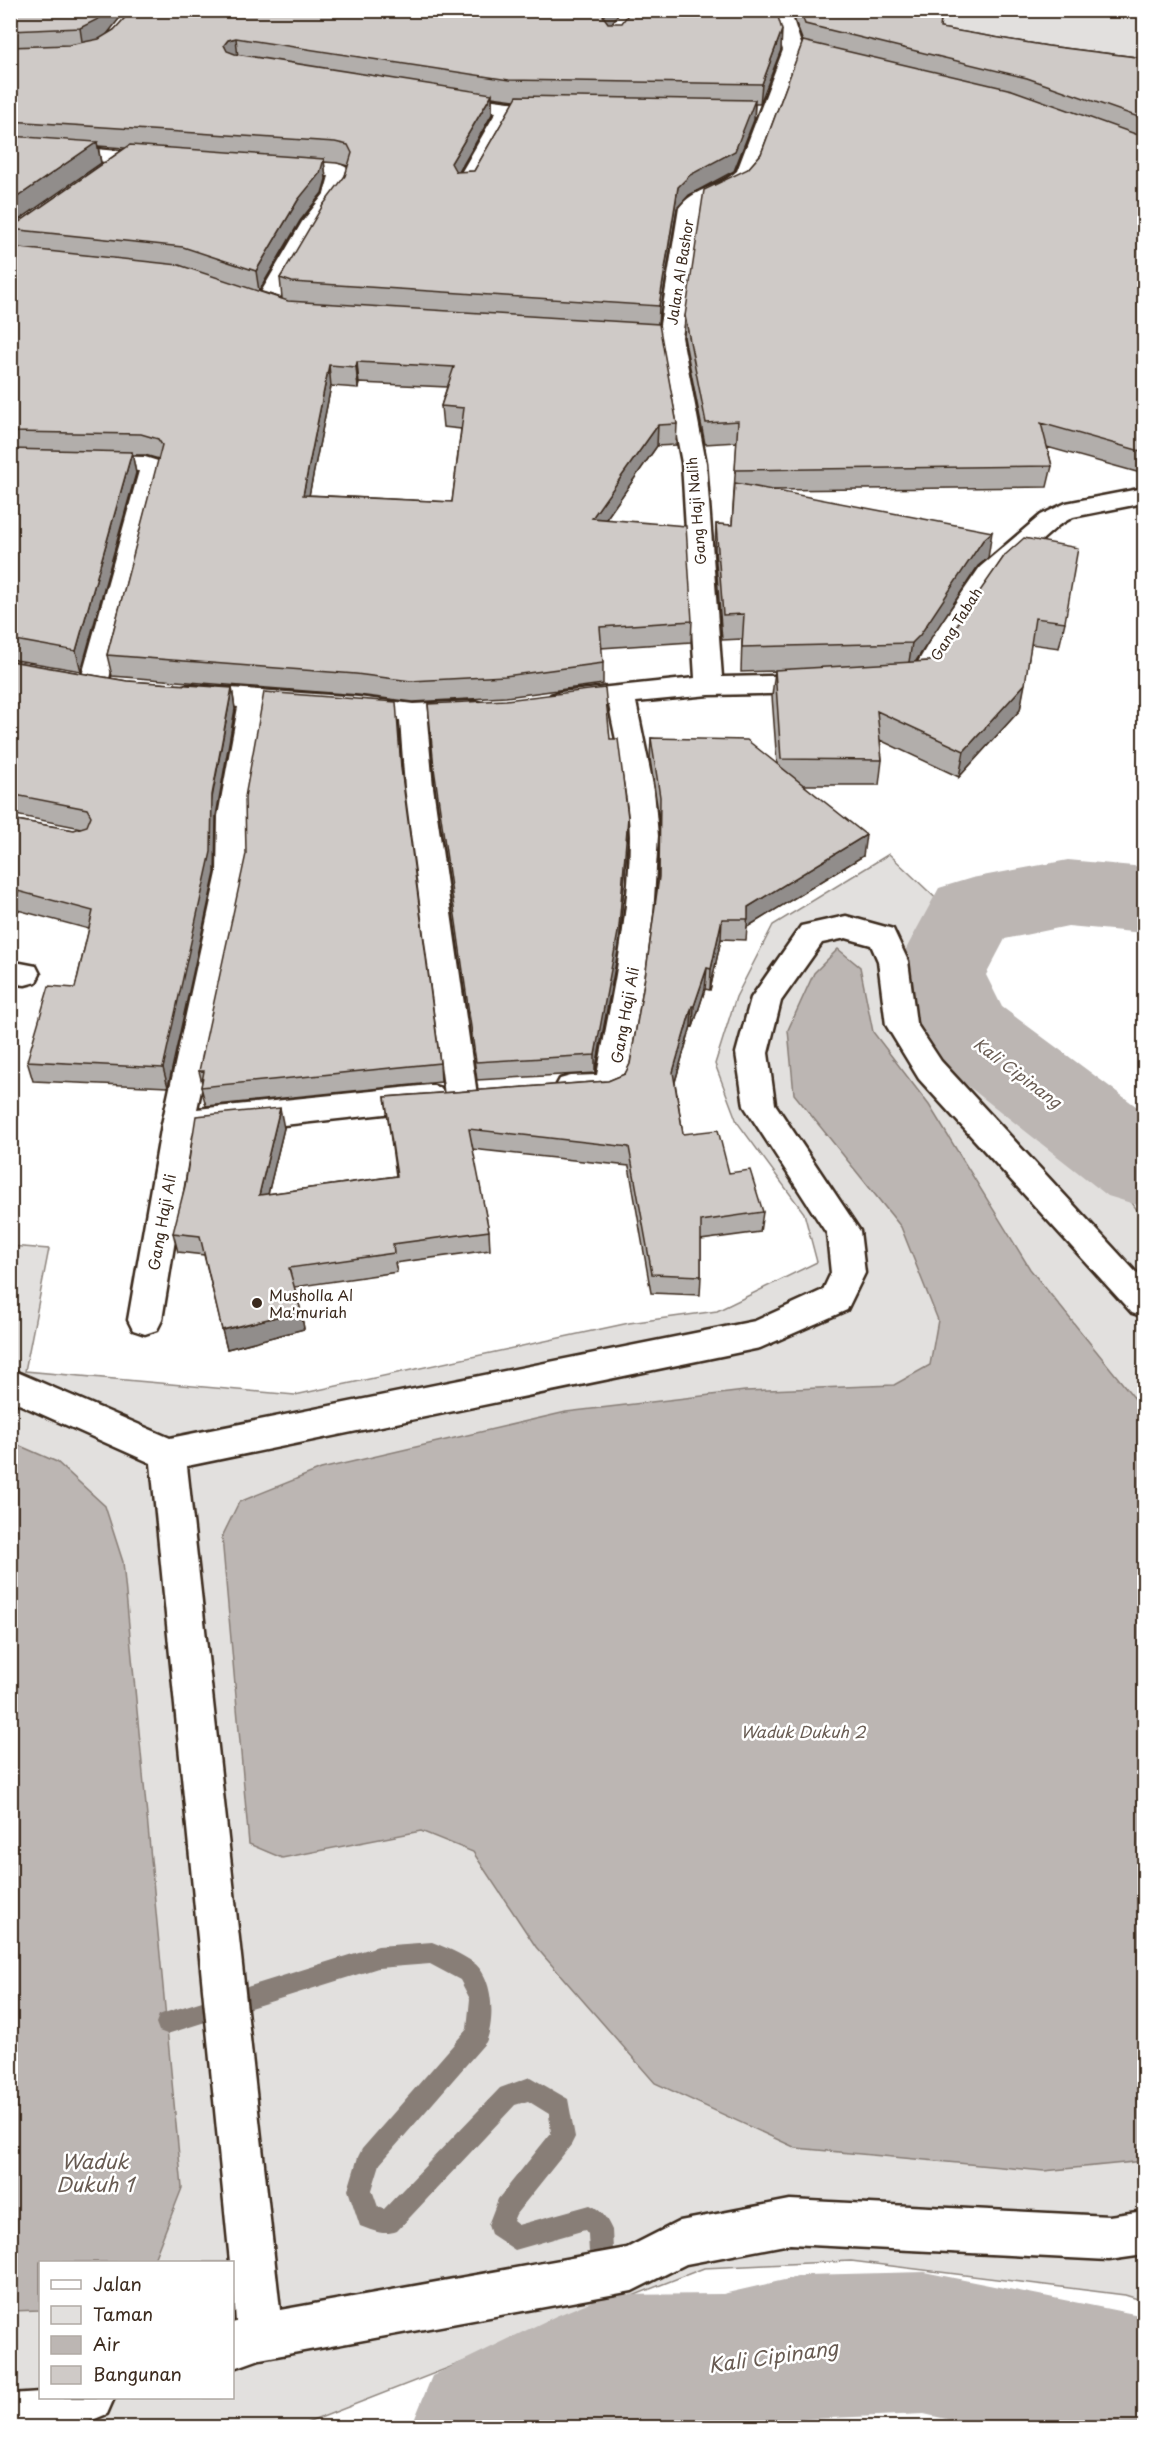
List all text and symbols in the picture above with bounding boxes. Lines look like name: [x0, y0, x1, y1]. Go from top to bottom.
street label: Jalan Al Bashor: [661, 217, 699, 327]
street label: Gang Haji Nalih: [681, 456, 711, 566]
street label: Gang Tabah: [925, 583, 987, 665]
street label: Gang Haji Ali: [604, 965, 644, 1065]
water label: Kali Cipinang: [969, 1031, 1068, 1114]
street label: Gang Haji Ali: [141, 1172, 181, 1272]
place label: Musholla Al Ma'muriah: [269, 1283, 353, 1323]
marker: Musholla Al Ma'muriah: [250, 1296, 264, 1310]
water label: Waduk Dukuh 2: [741, 1719, 867, 1743]
water label: Waduk Dukuh 1: [56, 2146, 137, 2199]
legend: [39, 2261, 234, 2399]
text: Jalan: [93, 2270, 142, 2297]
text: Taman: [93, 2300, 153, 2327]
text: Air: [93, 2330, 121, 2357]
water label: Kali Cipinang: [706, 2332, 841, 2380]
text: Bangunan: [93, 2360, 182, 2387]

